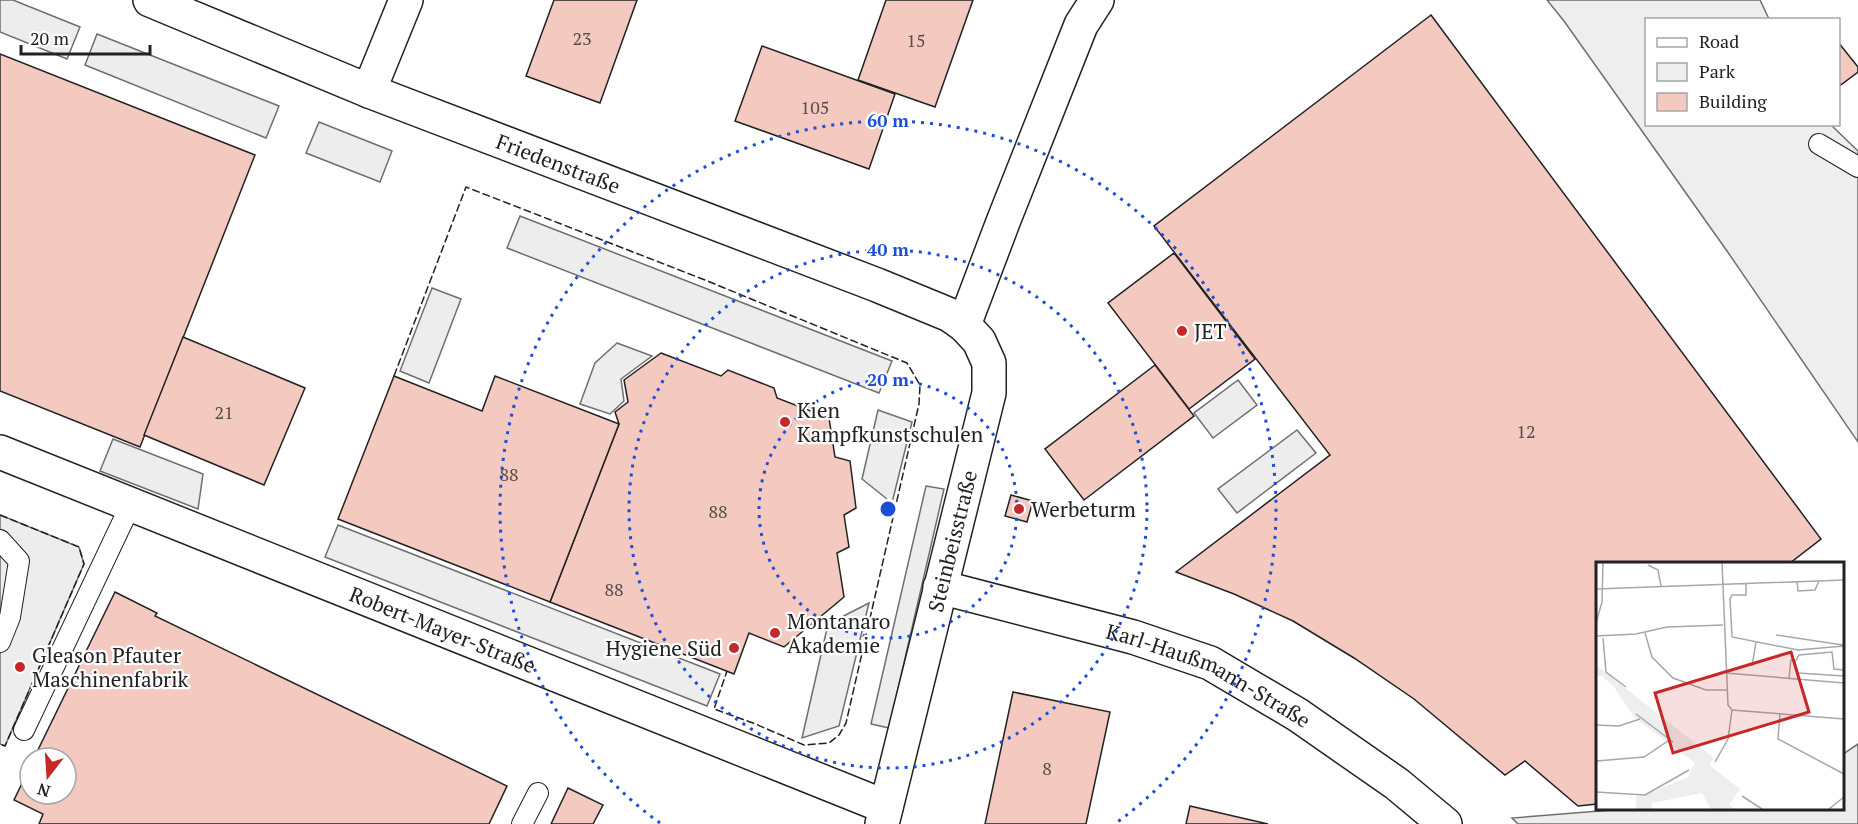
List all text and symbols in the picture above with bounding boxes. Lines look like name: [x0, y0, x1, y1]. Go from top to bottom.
scale bar: [21, 18, 150, 56]
legend: [1645, 18, 1840, 126]
text: 20 m: [30, 26, 70, 50]
house number: 23: [572, 26, 592, 50]
house number: 15: [906, 28, 926, 52]
text: Road: [1699, 29, 1739, 53]
text: Park: [1699, 59, 1736, 83]
text: Building: [1699, 89, 1767, 113]
house number: 105: [801, 95, 829, 119]
text: 60 m: [867, 108, 909, 132]
street label: Friedenstraße: [492, 127, 625, 200]
text: 40 m: [867, 237, 909, 261]
place label: JET: [1194, 317, 1226, 345]
marker: JET: [1175, 324, 1189, 338]
text: 20 m: [867, 367, 909, 391]
place label: Kien Kampfkunstschulen: [797, 396, 984, 448]
house number: 21: [214, 400, 234, 424]
marker: Kien Kampfkunstschulen: [778, 415, 792, 429]
house number: 12: [1516, 419, 1536, 443]
house number: 88: [499, 462, 519, 486]
street label: Steinbeisstraße: [921, 467, 983, 615]
place label: Werbeturm: [1031, 495, 1136, 523]
house number: 88: [708, 499, 728, 523]
centre of rings: [878, 499, 898, 519]
marker: Werbeturm: [1012, 502, 1026, 516]
inset map: [1596, 562, 1843, 809]
house number: 88: [604, 577, 624, 601]
street label: Robert-Mayer-Straße: [346, 580, 540, 679]
place label: Montanaro Akademie: [787, 607, 890, 659]
street label: Karl-Haußmann-Straße: [1103, 617, 1316, 734]
marker: Montanaro Akademie: [768, 626, 782, 640]
place label: Hygiene Süd: [605, 634, 722, 662]
place label: Gleason Pfauter Maschinenfabrik: [32, 641, 188, 693]
marker: Hygiene Süd: [727, 641, 741, 655]
marker: Gleason Pfauter Maschinenfabrik: [13, 660, 27, 674]
north arrow: [18, 746, 78, 806]
house number: 8: [1042, 756, 1052, 780]
text: N: [35, 778, 53, 803]

